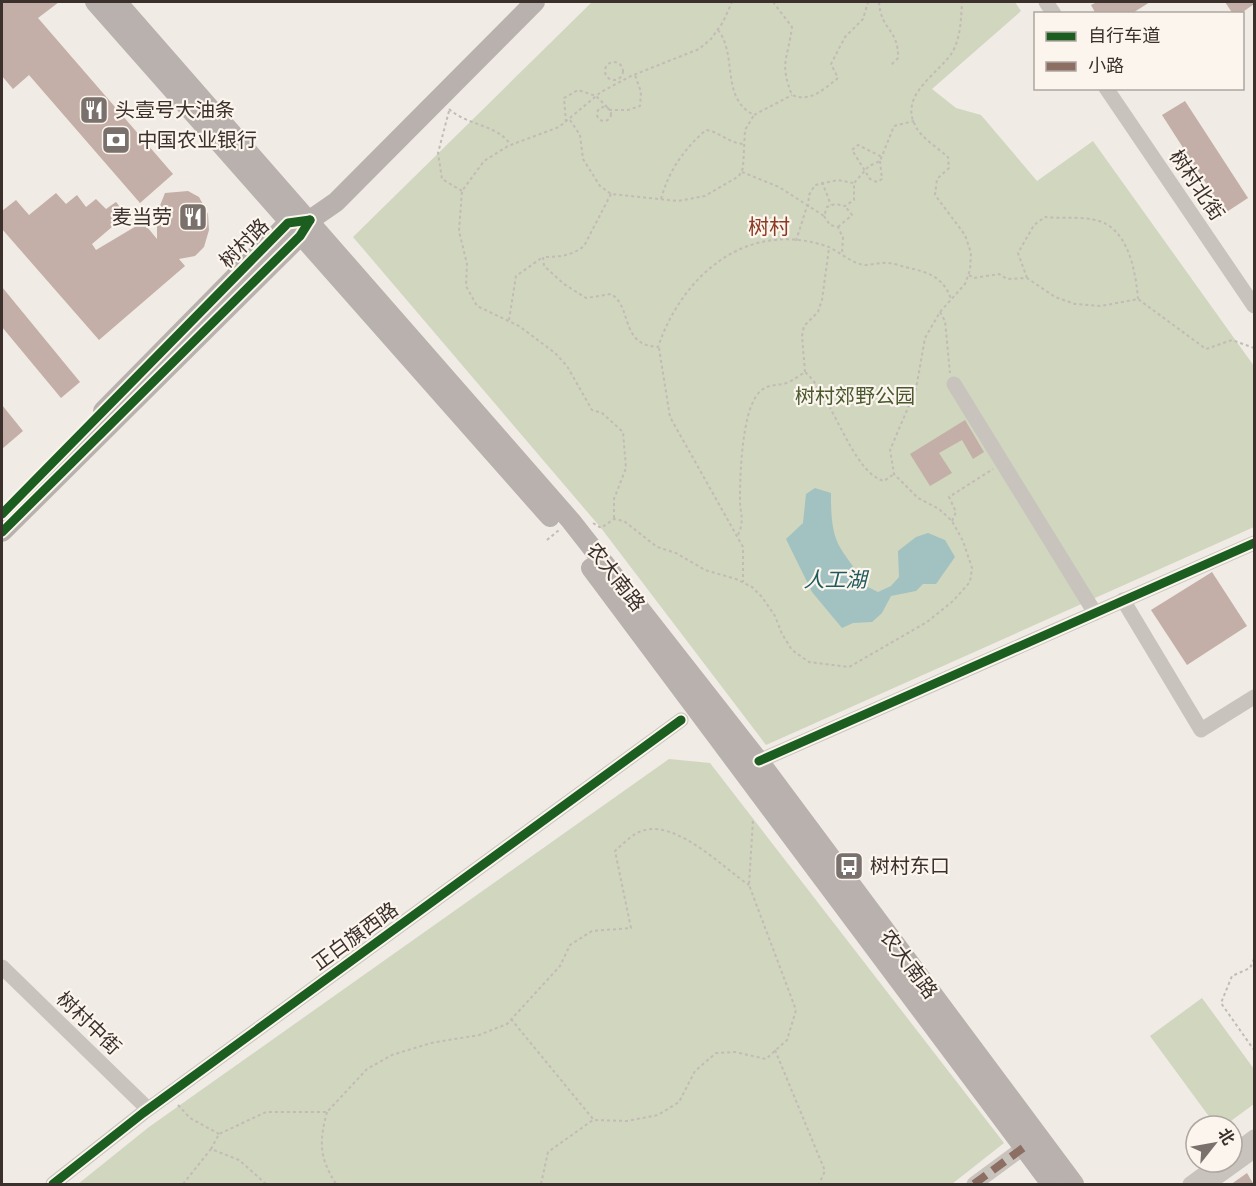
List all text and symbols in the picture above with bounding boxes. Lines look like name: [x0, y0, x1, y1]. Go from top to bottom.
legend: [1034, 12, 1244, 90]
text: 自行车道: [1088, 24, 1160, 48]
text: 小路: [1088, 54, 1124, 78]
restaurant icon: 头壹号大油条: [78, 94, 110, 126]
place label: 头壹号大油条: [115, 97, 235, 124]
bank icon: 中国农业银行: [100, 124, 132, 156]
place label: 中国农业银行: [137, 127, 257, 154]
street label: 树村北街: [1163, 145, 1230, 226]
restaurant icon: 麦当劳: [177, 201, 209, 233]
place label: 麦当劳: [112, 204, 172, 231]
street label: 树村路: [214, 213, 275, 274]
district label: 树村: [748, 213, 790, 241]
park label: 树村郊野公园: [795, 383, 915, 410]
street label: 农大南路: [580, 537, 651, 617]
water label: 人工湖: [804, 566, 869, 594]
bus stop icon: 树村东口: [833, 850, 865, 882]
place label: 树村东口: [870, 853, 950, 880]
street label: 正白旗西路: [307, 896, 404, 977]
street label: 农大南路: [874, 924, 943, 1004]
street label: 树村中街: [51, 986, 127, 1061]
north arrow: [1184, 1114, 1244, 1174]
text: 北: [1212, 1124, 1240, 1149]

